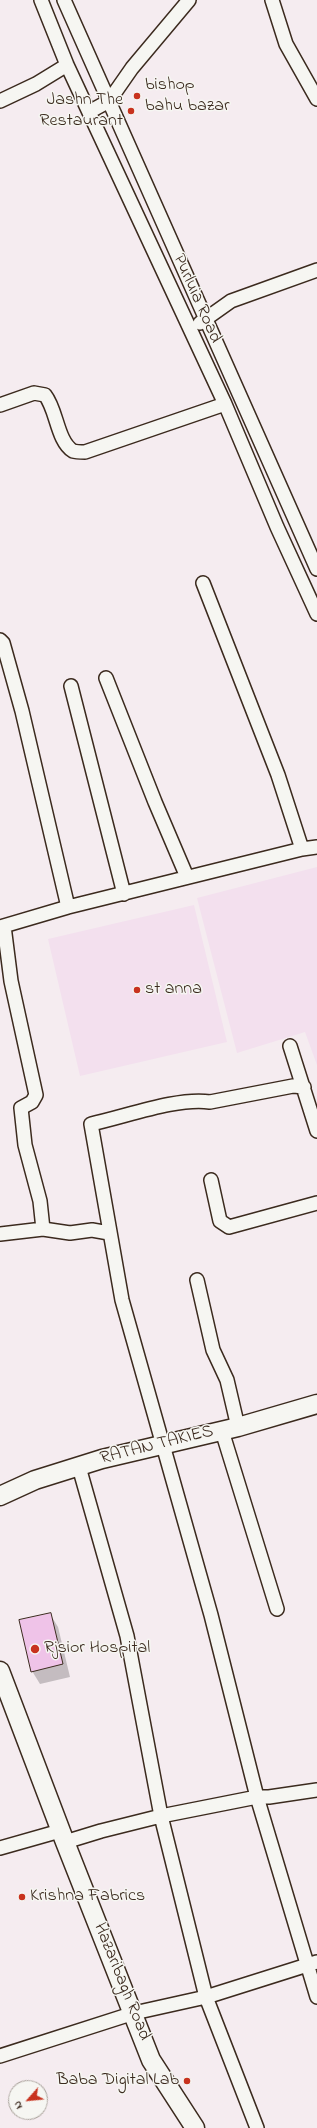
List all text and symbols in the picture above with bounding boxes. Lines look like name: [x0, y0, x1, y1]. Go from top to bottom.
place label: bishop bahu bazar: [145, 75, 230, 118]
place label: Jashn The Restaurant: [40, 90, 123, 132]
marker: bishop bahu bazar: [132, 91, 142, 101]
marker: Jashn The Restaurant: [126, 106, 136, 116]
street label: Purluia Road: [167, 251, 225, 347]
place label: st anna: [145, 979, 202, 1001]
marker: st anna: [132, 985, 142, 995]
street label: RATAN TAKIES: [98, 1421, 216, 1471]
place label: Rjsior Hospital: [44, 1638, 150, 1660]
marker: Rjsior Hospital: [29, 1643, 41, 1655]
place label: Krishna Fabrics: [30, 1886, 145, 1908]
marker: Krishna Fabrics: [17, 1892, 27, 1902]
street label: Hazaribagh Road: [88, 1920, 154, 2044]
place label: Baba Digital Lab: [56, 2070, 179, 2092]
marker: Baba Digital Lab: [182, 2076, 192, 2086]
north arrow: [8, 2080, 48, 2120]
text: N: [9, 2098, 27, 2112]

